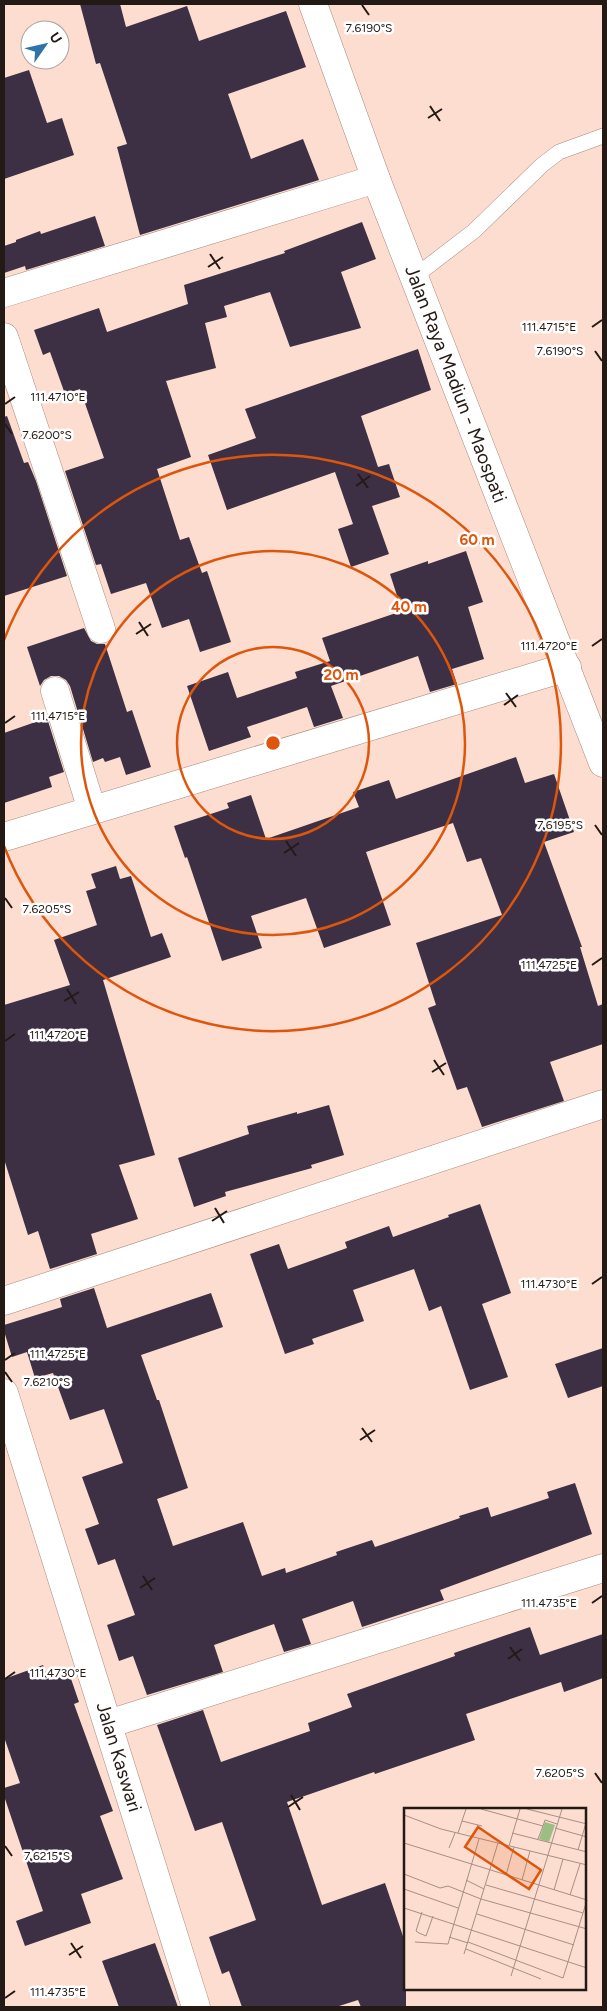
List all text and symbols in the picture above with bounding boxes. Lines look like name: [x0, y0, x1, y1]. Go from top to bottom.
north arrow: [20, 20, 70, 70]
text: 7.6190°S: [346, 21, 392, 35]
text: U: [46, 29, 65, 47]
street label: Jalan Raya Madiun - Maospati: [400, 262, 512, 506]
text: 111.4715°E: [522, 320, 576, 334]
text: 7.6190°S: [537, 344, 583, 358]
text: 111.4710°E: [30, 390, 86, 404]
text: 7.6200°S: [22, 428, 72, 442]
text: 60 m: [459, 531, 495, 549]
text: 40 m: [391, 598, 427, 616]
text: 111.4720°E: [520, 639, 578, 653]
text: 20 m: [323, 666, 359, 684]
text: 111.4715°E: [31, 709, 85, 723]
centre of rings: [264, 734, 282, 752]
text: 7.6195°S: [537, 818, 583, 832]
text: 7.6205°S: [23, 902, 71, 916]
text: 111.4725°E: [521, 958, 577, 972]
text: 111.4720°E: [29, 1028, 87, 1042]
text: 111.4730°E: [520, 1277, 578, 1291]
text: 111.4725°E: [30, 1347, 86, 1361]
text: 7.6210°S: [24, 1375, 70, 1389]
text: 111.4735°E: [521, 1596, 577, 1610]
text: 111.4730°E: [29, 1666, 87, 1680]
street label: Jalan Kaswari: [91, 1699, 147, 1815]
text: 7.6205°S: [536, 1766, 584, 1780]
inset map: [404, 1808, 587, 1991]
text: 7.6215°S: [24, 1849, 70, 1863]
text: 111.4735°E: [30, 1985, 86, 1999]

